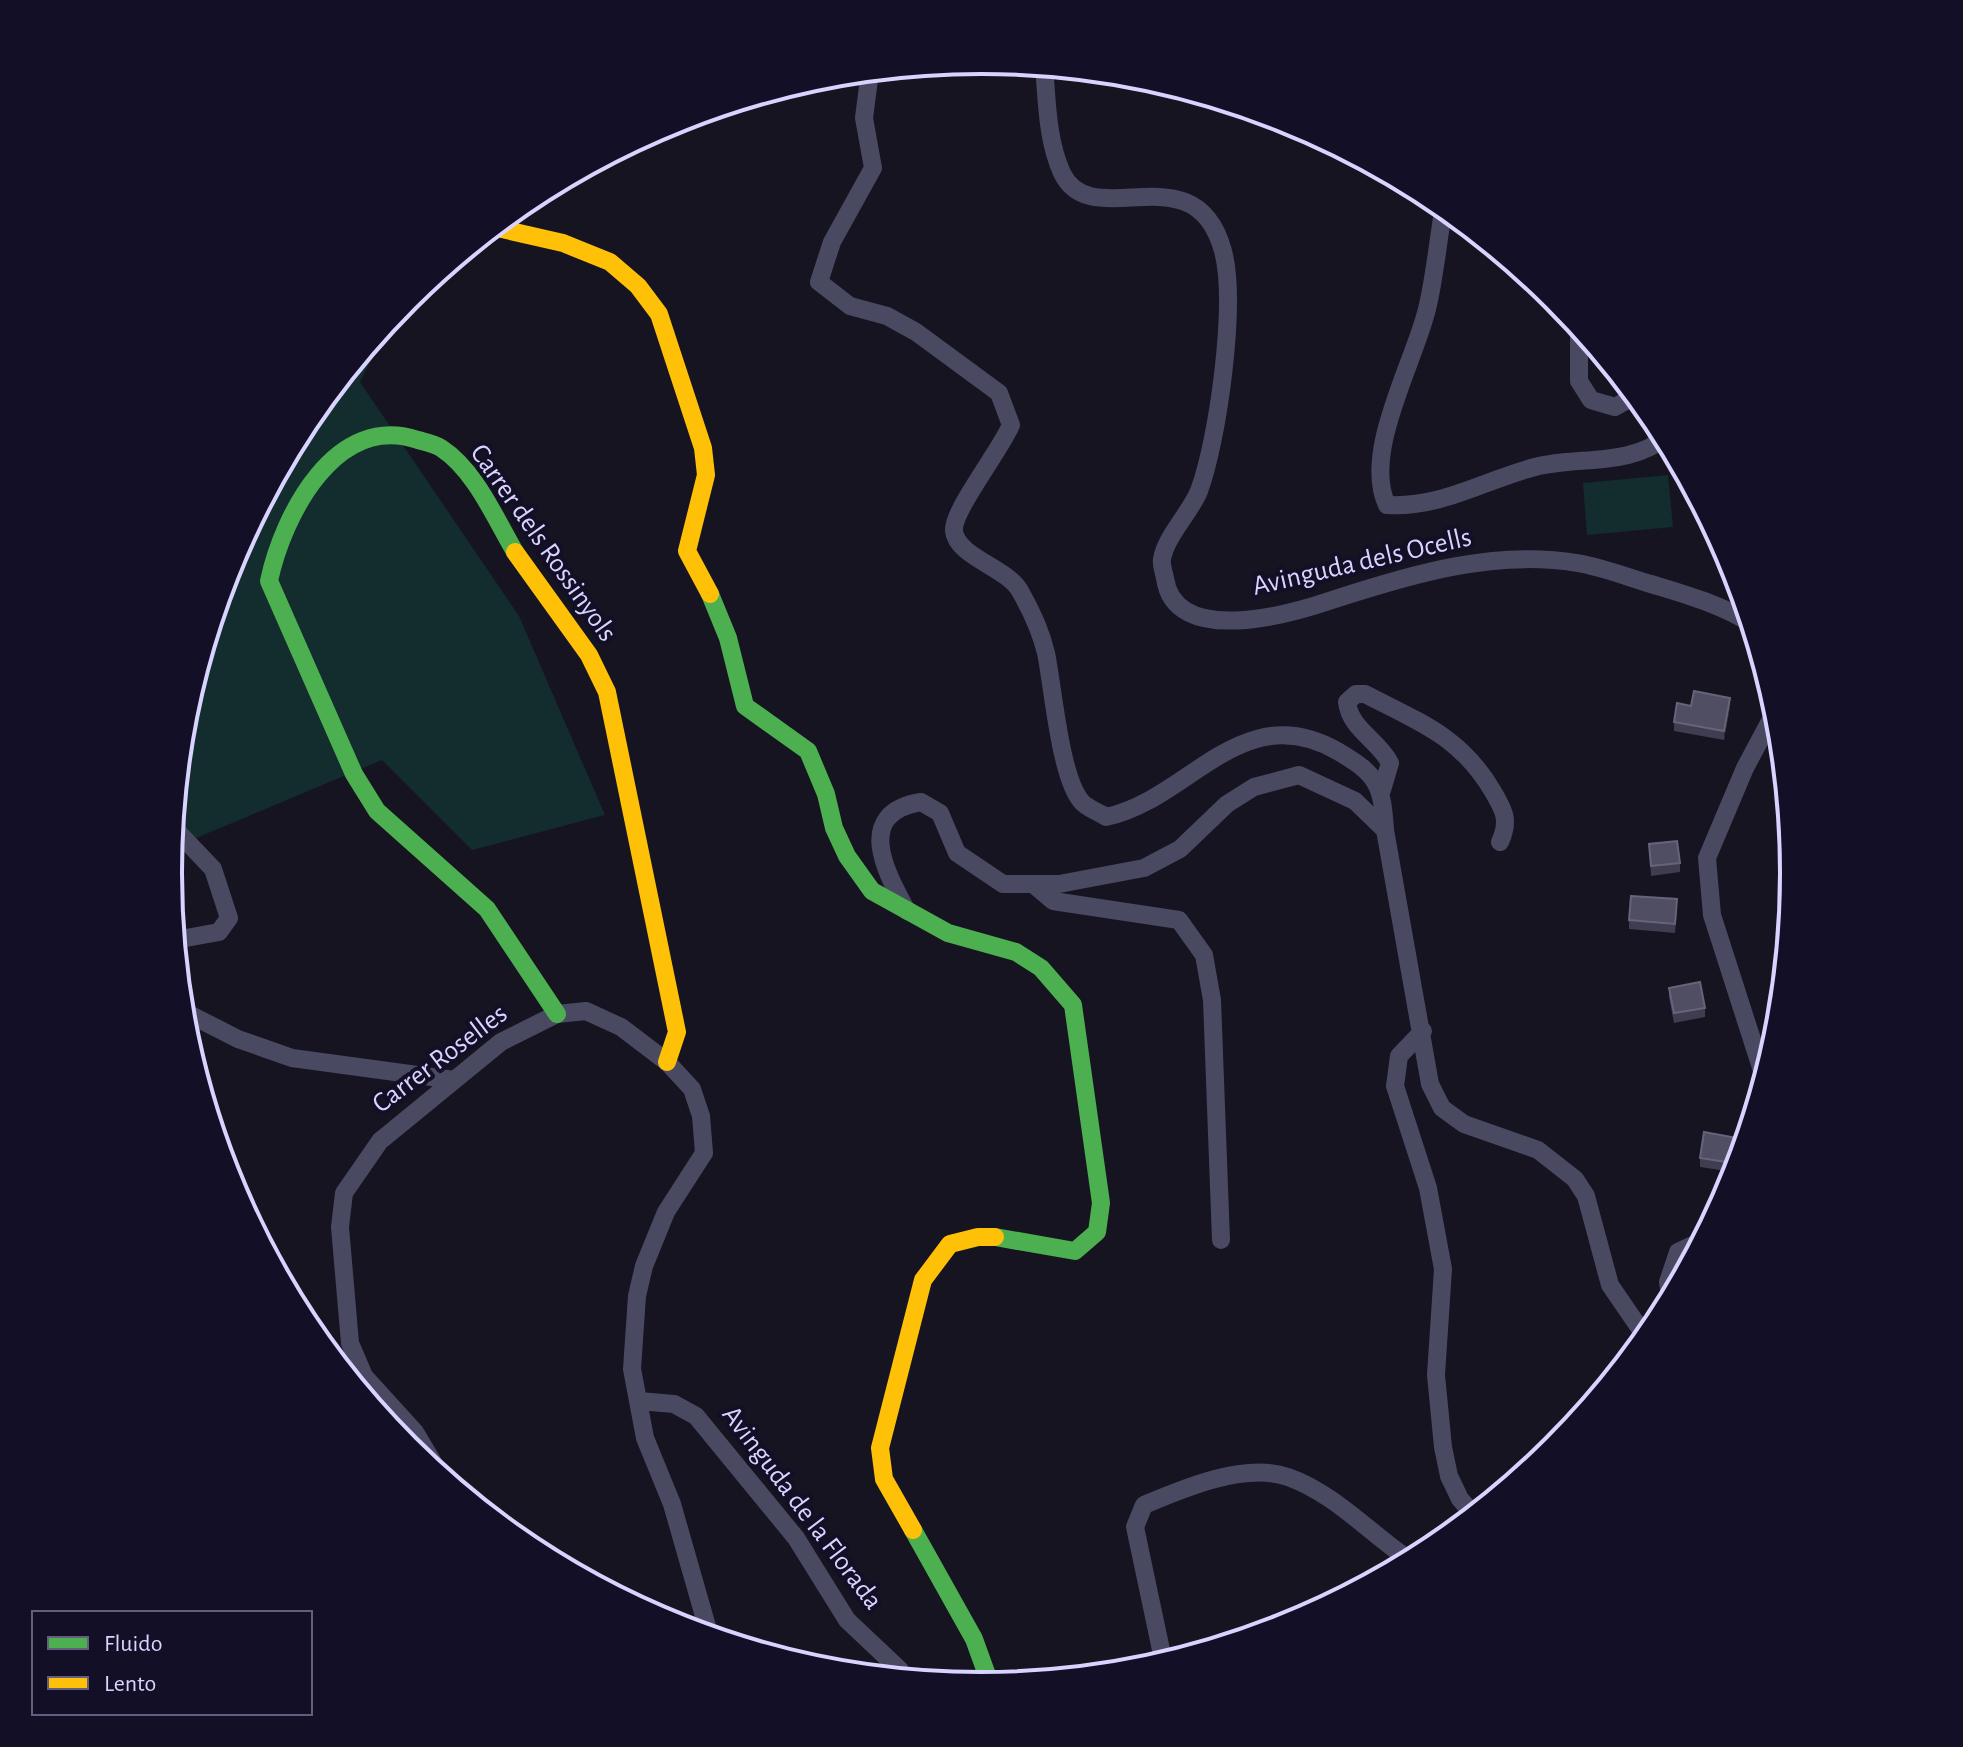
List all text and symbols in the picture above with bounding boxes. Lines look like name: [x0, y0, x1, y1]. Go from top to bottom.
street label: Carrer dels Rossinyols: [465, 439, 621, 647]
street label: Avinguda dels Ocells: [1250, 523, 1474, 601]
street label: Carrer Roselles: [367, 1000, 513, 1118]
street label: Avinguda de la Florada: [717, 1401, 887, 1615]
legend: [32, 1611, 312, 1715]
text: Fluido: [104, 1632, 163, 1656]
text: Lento: [104, 1672, 156, 1696]

